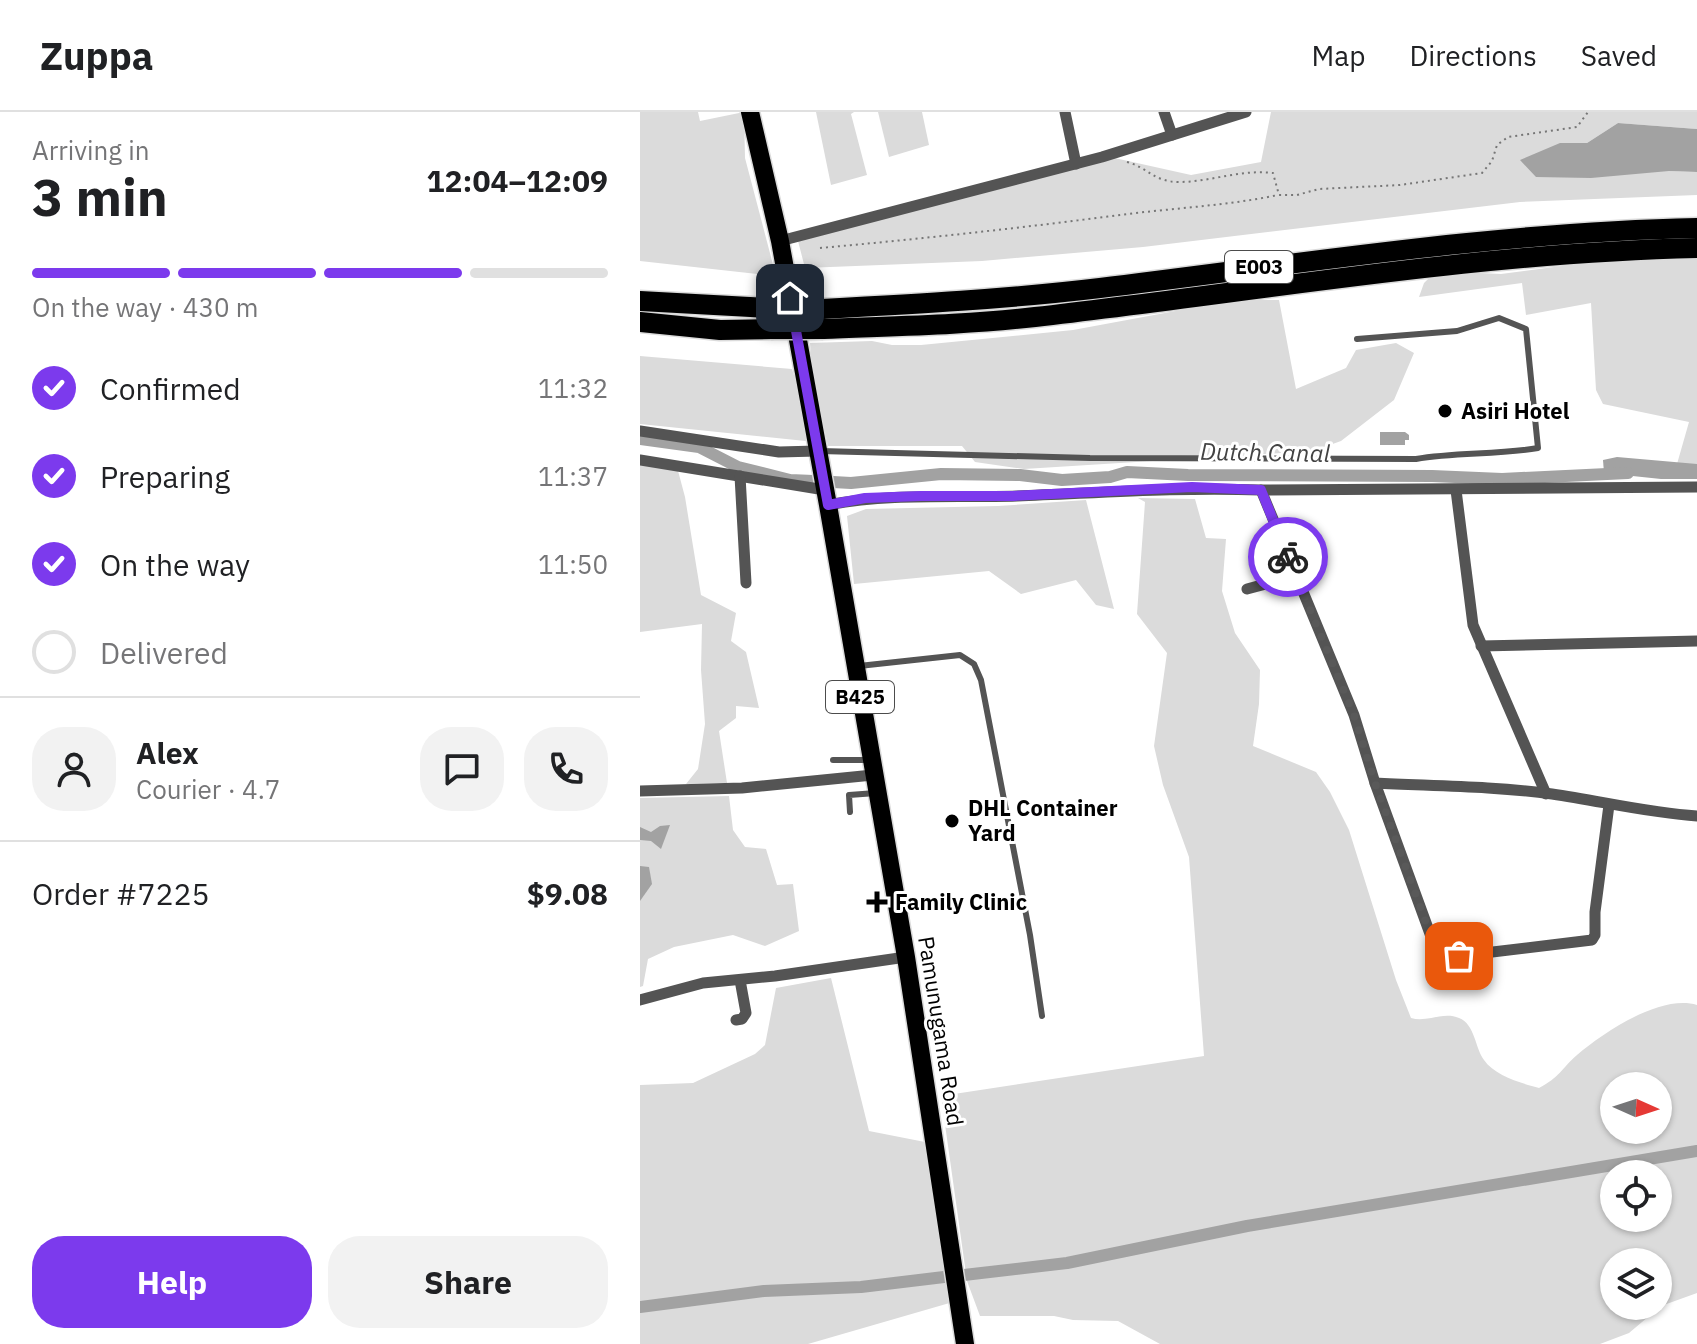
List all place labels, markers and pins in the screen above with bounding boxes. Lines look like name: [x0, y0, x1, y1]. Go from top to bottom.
pin: [756, 264, 824, 332]
place label: Asiri Hotel: [1461, 396, 1570, 425]
marker: Asiri Hotel: [1436, 402, 1454, 420]
place label: DHL Container Yard: [968, 793, 1118, 847]
marker: DHL Container Yard: [943, 812, 961, 830]
place label: Family Clinic: [895, 887, 1027, 916]
marker: Family Clinic: [866, 891, 888, 913]
pin: [1425, 922, 1493, 990]

